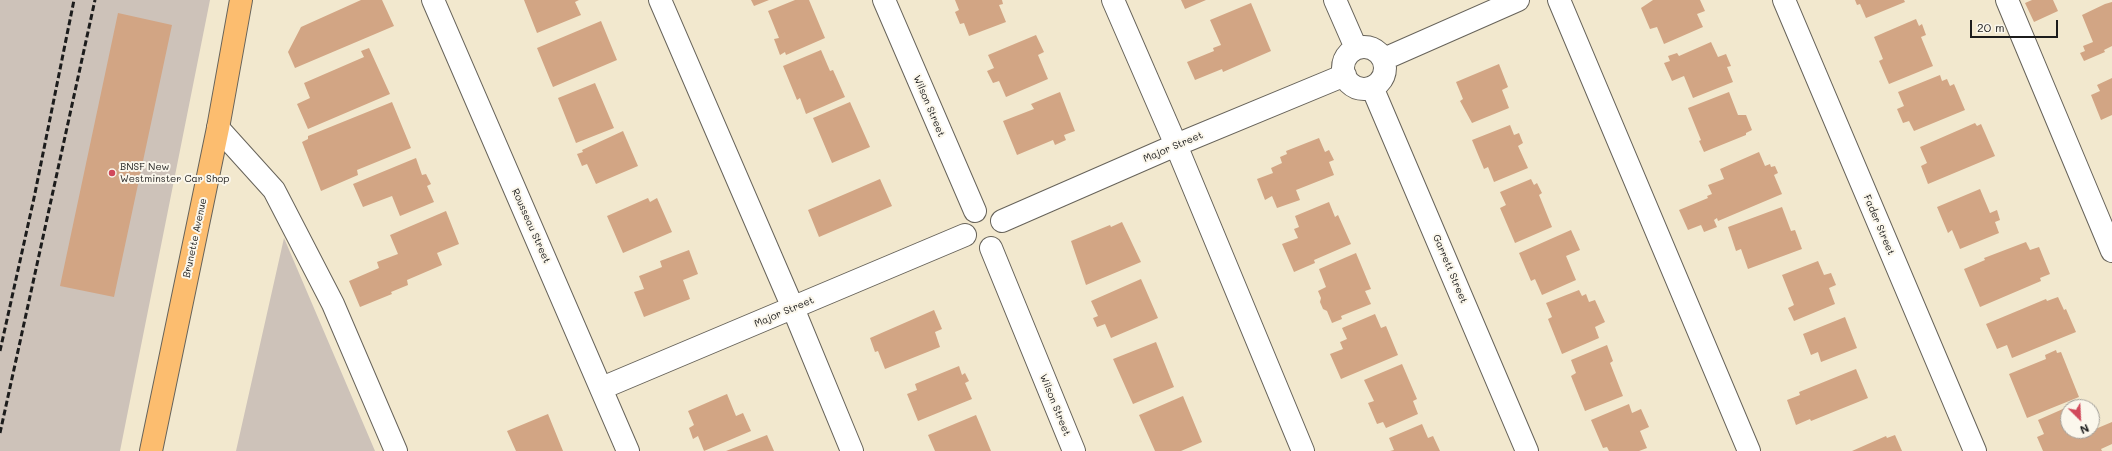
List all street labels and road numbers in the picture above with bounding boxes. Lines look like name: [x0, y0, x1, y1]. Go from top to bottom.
street label: Wilson Street: [911, 73, 947, 139]
street label: Major Street: [1141, 129, 1205, 165]
street label: Rousseau Street: [509, 187, 553, 265]
street label: Fader Street: [1861, 193, 1897, 257]
street label: Brunette Avenue: [181, 197, 209, 279]
street label: Garrett Street: [1430, 233, 1470, 305]
street label: Major Street: [752, 294, 816, 330]
street label: Wilson Street: [1037, 372, 1073, 438]

